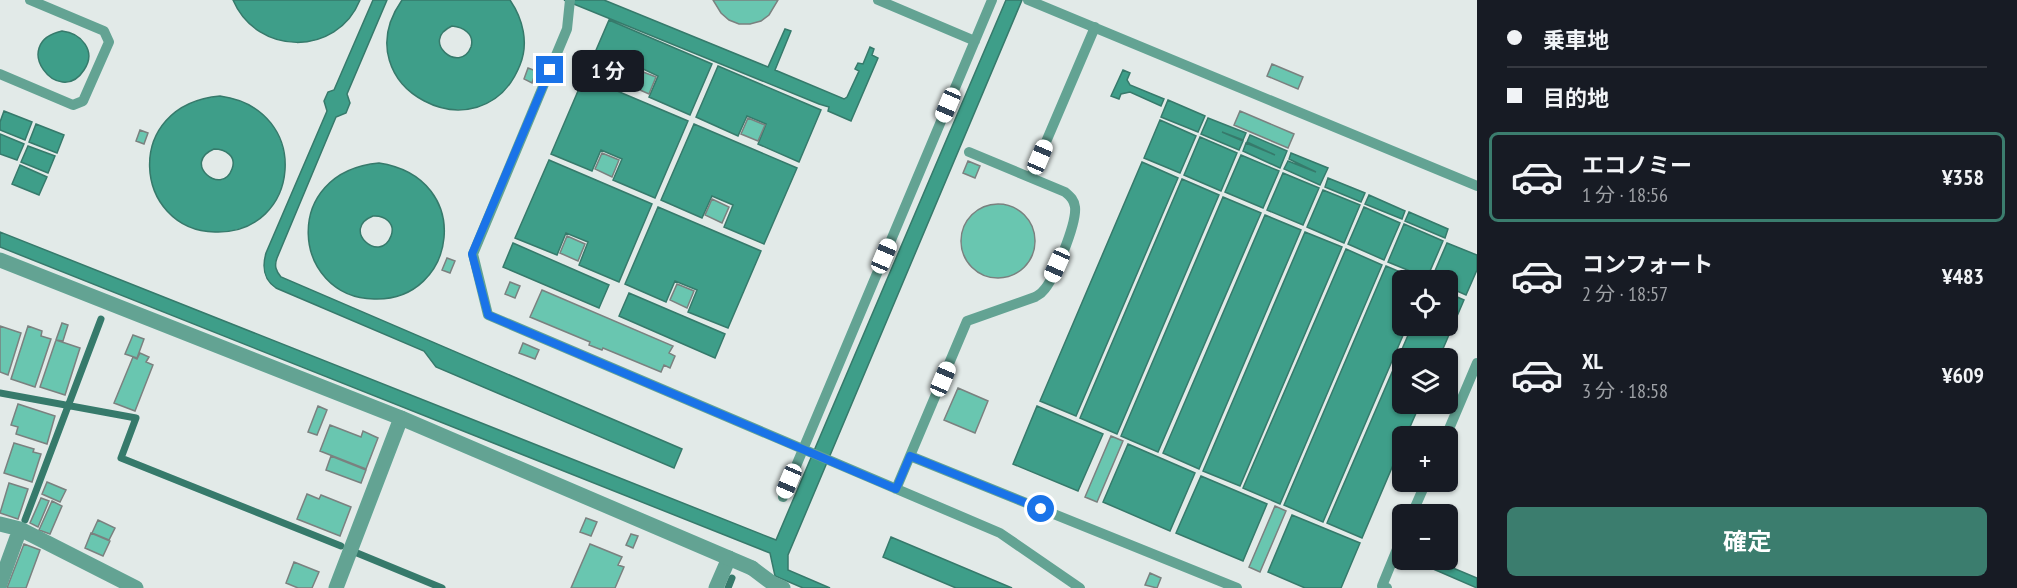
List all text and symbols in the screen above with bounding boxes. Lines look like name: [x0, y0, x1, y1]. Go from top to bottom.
text: 乗車地: [1543, 26, 1609, 54]
callout: 1 分: [571, 49, 643, 91]
route end: [536, 56, 563, 83]
text: 1 分: [591, 58, 625, 84]
text: 目的地: [1543, 84, 1609, 112]
car: [933, 85, 963, 125]
car: [1025, 137, 1055, 177]
icon: car: [1510, 150, 1564, 204]
text: エコノミー: [1582, 151, 1692, 179]
text: ¥358: [1942, 163, 1984, 191]
text: 1 分 · 18:56: [1582, 182, 1668, 208]
car: [869, 236, 899, 276]
car: [1041, 245, 1073, 285]
icon: car: [1510, 249, 1564, 303]
text: コンフォート: [1582, 250, 1713, 278]
text: ¥483: [1942, 262, 1984, 290]
map controls: [1392, 270, 1458, 570]
button: locate: [1392, 270, 1458, 336]
text: 2 分 · 18:57: [1582, 281, 1668, 307]
text: XL: [1582, 347, 1603, 375]
button: layers: [1392, 348, 1458, 414]
icon: car: [1510, 348, 1564, 402]
car: [928, 359, 958, 399]
text: ¥609: [1942, 361, 1984, 389]
text: 3 分 · 18:58: [1582, 378, 1668, 404]
button: +: [1392, 426, 1458, 492]
car: [774, 461, 804, 501]
route start: [1027, 495, 1054, 522]
button: −: [1392, 504, 1458, 570]
button: 確定: [1507, 507, 1987, 576]

